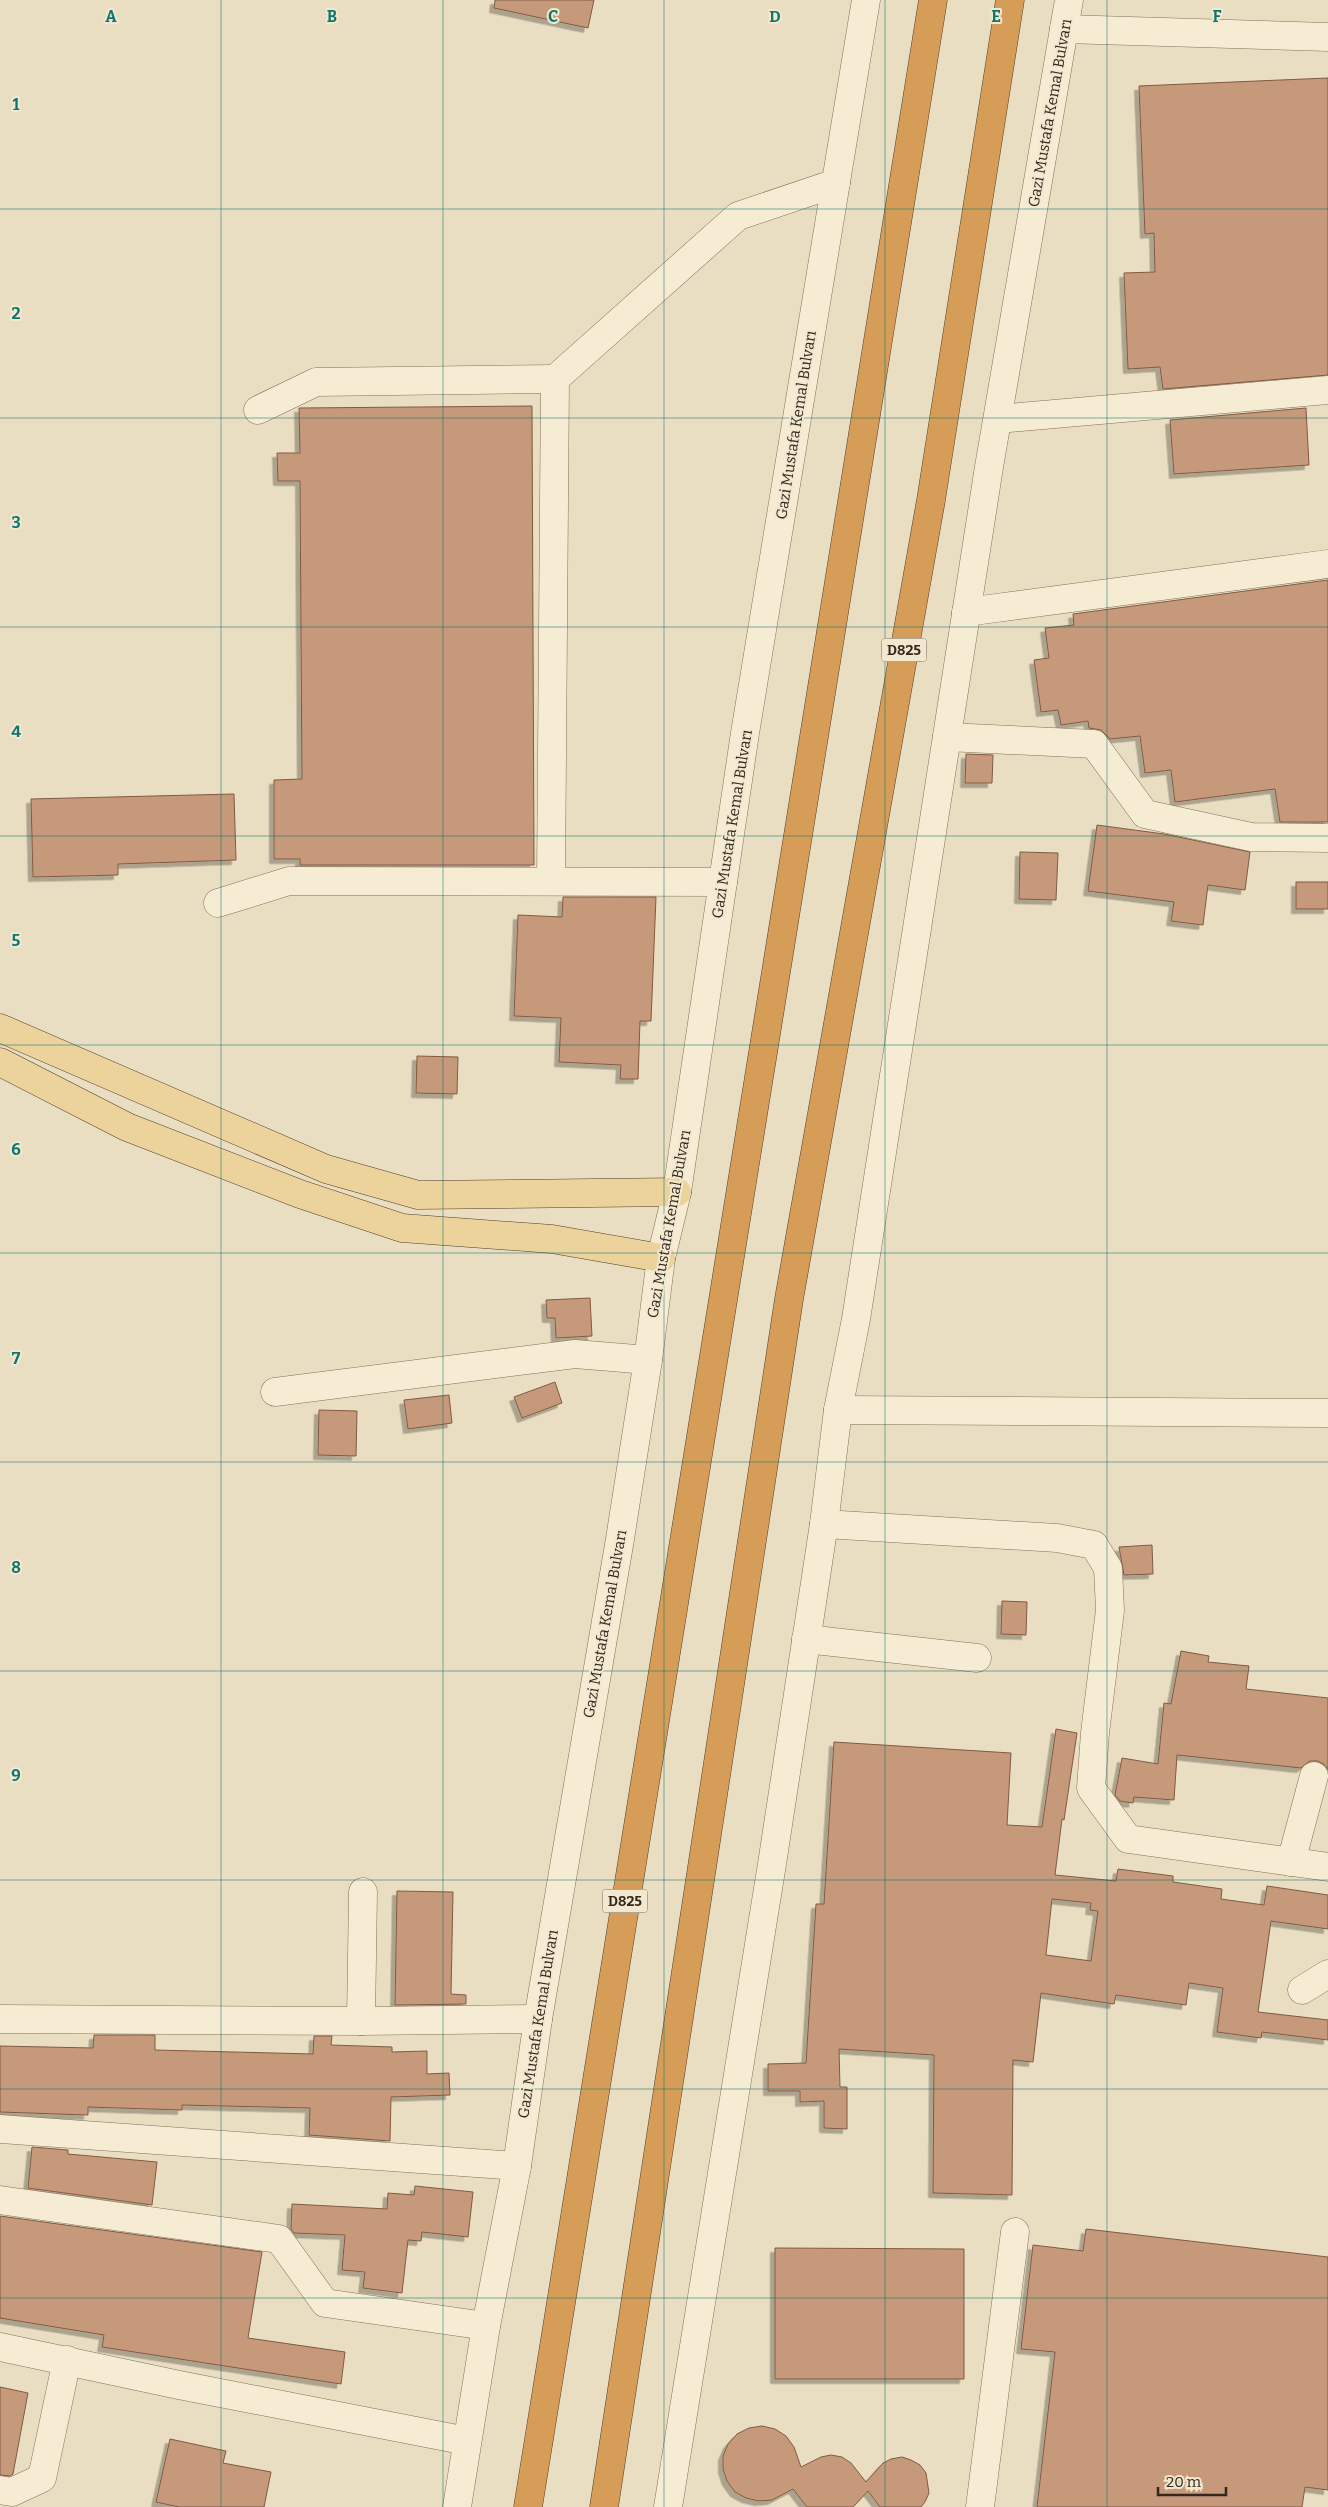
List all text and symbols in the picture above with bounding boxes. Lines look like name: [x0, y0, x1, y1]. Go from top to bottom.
text: A: [105, 7, 117, 26]
text: B: [327, 7, 337, 26]
text: C: [548, 7, 558, 26]
text: D: [769, 7, 781, 26]
text: E: [991, 7, 1001, 26]
text: F: [1213, 7, 1222, 26]
street label: Gazi Mustafa Kemal Bulvarı: [1025, 17, 1076, 209]
text: 1: [13, 95, 20, 114]
text: 2: [11, 304, 21, 323]
street label: Gazi Mustafa Kemal Bulvarı: [772, 329, 820, 521]
text: 3: [11, 513, 21, 532]
road number: D825: [882, 638, 926, 662]
text: 4: [11, 722, 21, 741]
street label: Gazi Mustafa Kemal Bulvarı: [708, 728, 756, 920]
text: 5: [12, 931, 21, 950]
street label: Gazi Mustafa Kemal Bulvarı: [644, 1128, 695, 1320]
text: 6: [11, 1140, 21, 1159]
text: 7: [12, 1349, 21, 1368]
street label: Gazi Mustafa Kemal Bulvarı: [580, 1528, 631, 1720]
text: 8: [11, 1558, 21, 1577]
text: 9: [11, 1766, 21, 1785]
road number: D825: [602, 1890, 648, 1912]
street label: Gazi Mustafa Kemal Bulvarı: [514, 1928, 562, 2120]
scale bar: [1158, 2464, 1226, 2496]
text: 20 m: [1166, 2473, 1202, 2491]

